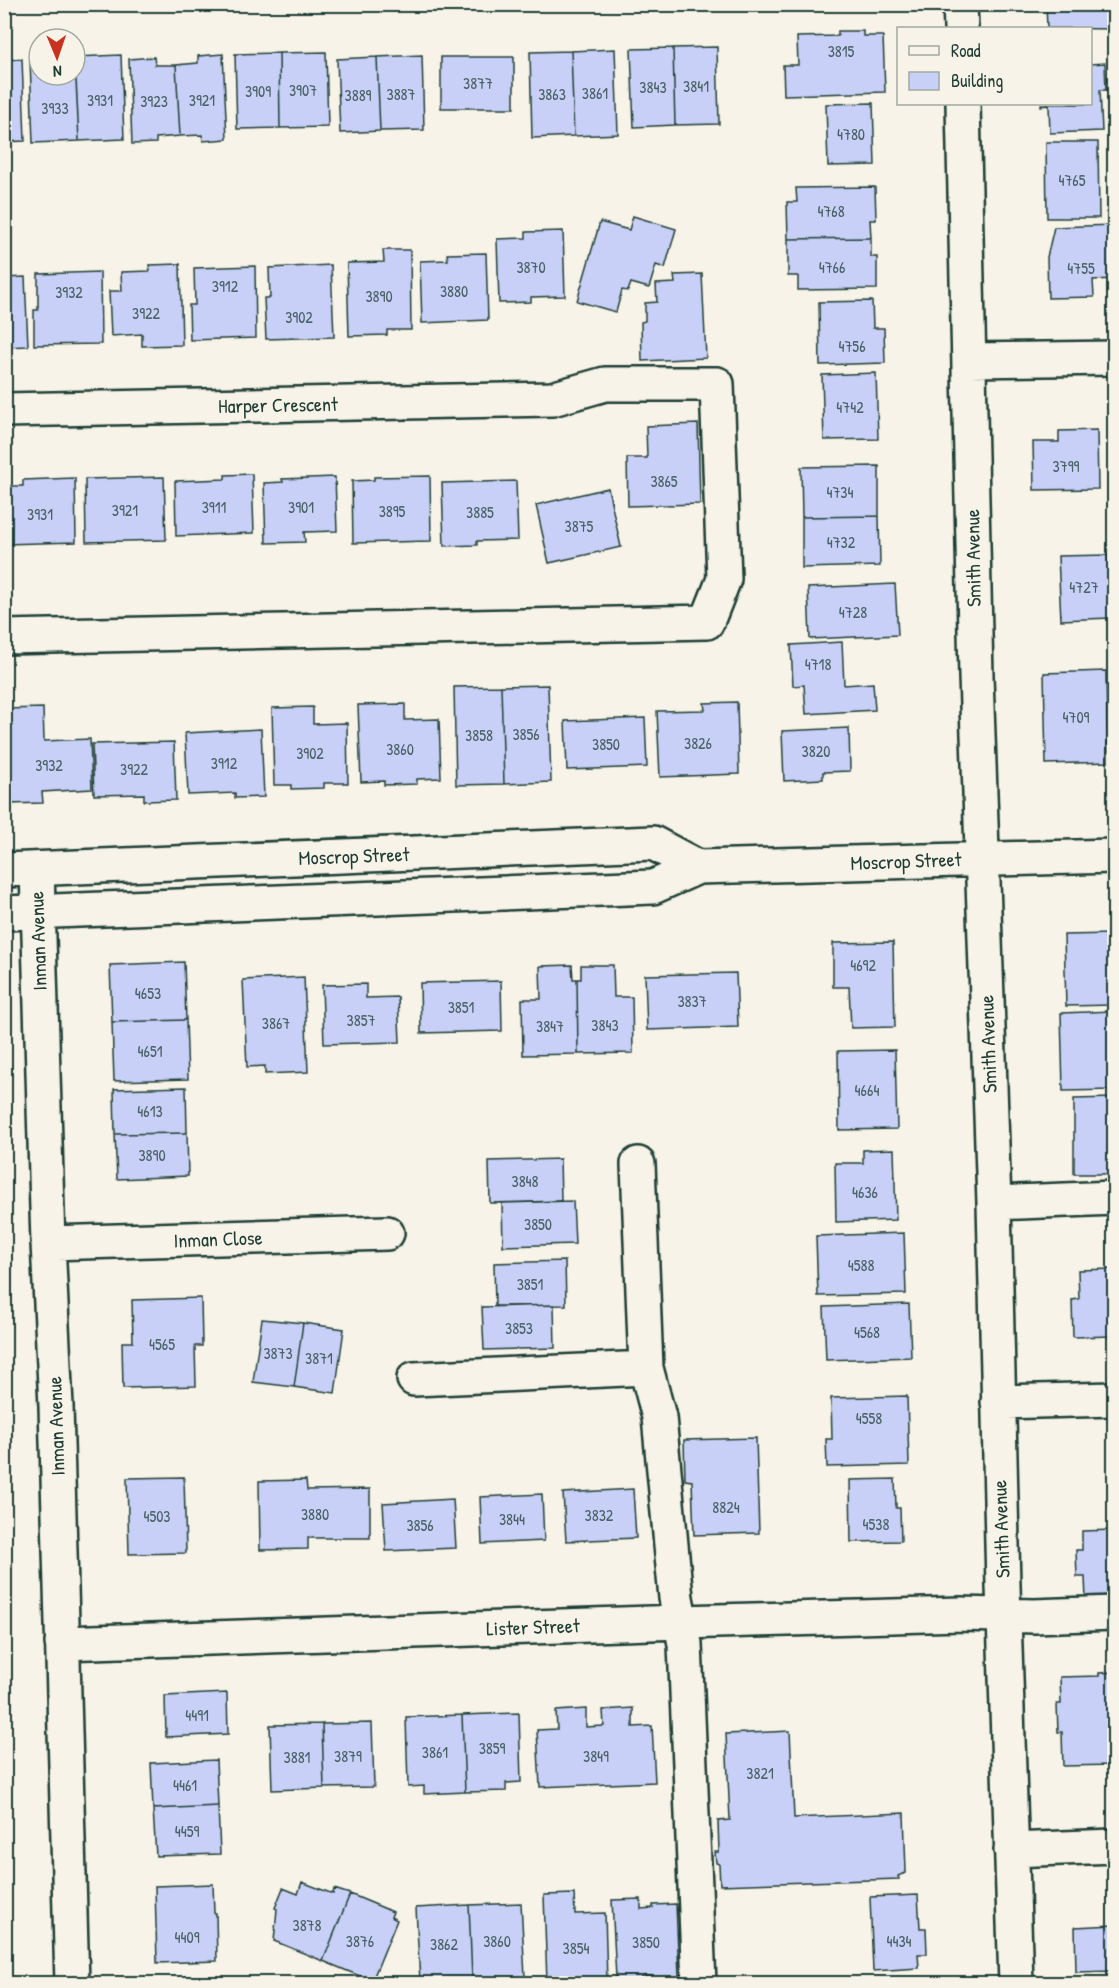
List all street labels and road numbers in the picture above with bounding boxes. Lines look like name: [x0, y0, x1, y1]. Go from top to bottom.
street label: Harper Crescent: [218, 390, 339, 419]
street label: Smith Avenue: [958, 509, 987, 607]
street label: Moscrop Street: [298, 840, 411, 871]
street label: Moscrop Street: [850, 845, 963, 876]
street label: Inman Avenue: [22, 891, 53, 991]
street label: Smith Avenue: [972, 995, 1003, 1093]
street label: Inman Close: [173, 1223, 263, 1254]
street label: Inman Avenue: [40, 1376, 71, 1476]
street label: Smith Avenue: [985, 1480, 1016, 1578]
street label: Lister Street: [486, 1611, 581, 1642]

